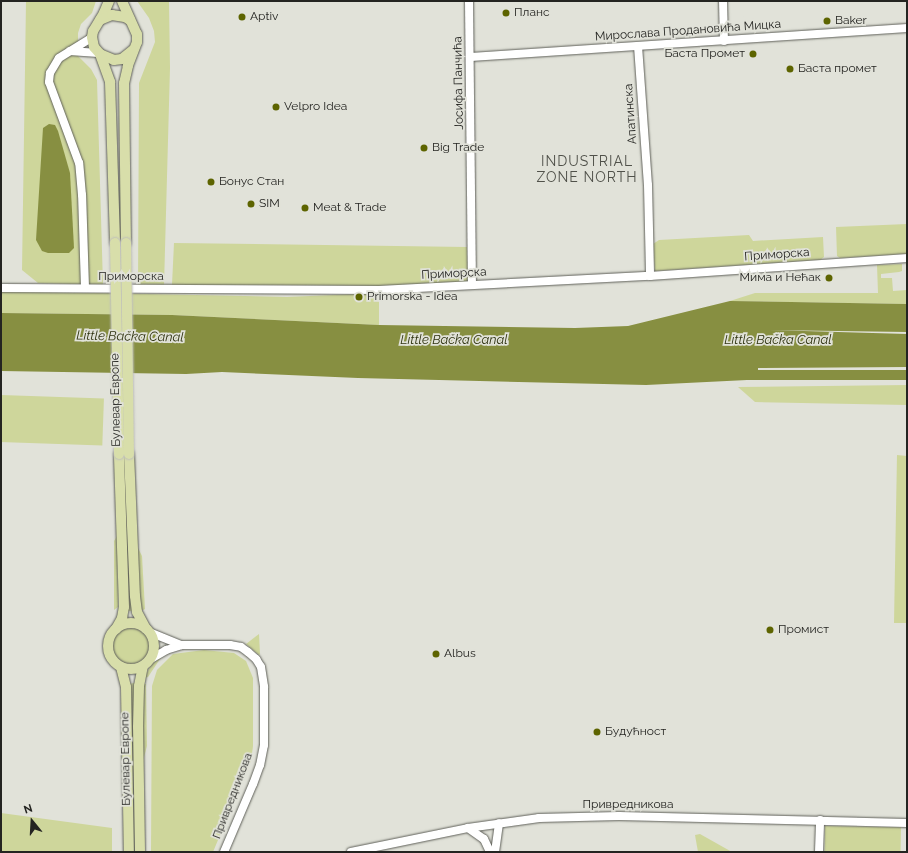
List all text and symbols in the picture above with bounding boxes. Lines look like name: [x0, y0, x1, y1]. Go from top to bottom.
place label: Планс: [514, 6, 550, 20]
marker: Планс: [501, 8, 511, 18]
place label: Aptiv: [250, 10, 278, 24]
marker: Aptiv: [237, 12, 247, 22]
place label: Baker: [835, 14, 867, 28]
marker: Baker: [822, 16, 832, 26]
street label: Мирослава Продановића Мицка: [595, 17, 781, 45]
street label: Јосифа Панчића: [451, 36, 467, 130]
place label: Баста Промет: [664, 47, 745, 61]
marker: Баста Промет: [748, 49, 758, 59]
place label: Баста промет: [798, 62, 877, 76]
marker: Баста промет: [785, 64, 795, 74]
street label: Апатинска: [622, 83, 640, 145]
place label: Velpro Idea: [284, 100, 347, 114]
marker: Velpro Idea: [271, 102, 281, 112]
place label: Big Trade: [432, 141, 485, 155]
marker: Big Trade: [419, 143, 429, 153]
district label: INDUSTRIAL ZONE NORTH: [536, 153, 638, 186]
place label: Бонус Стан: [219, 175, 284, 189]
marker: Бонус Стан: [206, 177, 216, 187]
place label: SIM: [259, 197, 280, 211]
marker: SIM: [246, 199, 256, 209]
place label: Meat & Trade: [313, 201, 387, 215]
marker: Meat & Trade: [300, 203, 310, 213]
street label: Приморска: [744, 246, 810, 264]
street label: Приморска: [421, 265, 487, 283]
street label: Приморска: [98, 270, 164, 284]
place label: Мима и Нећак: [740, 271, 821, 285]
marker: Мима и Нећак: [824, 273, 834, 283]
place label: Primorska - Idea: [367, 290, 457, 304]
marker: Primorska - Idea: [354, 292, 364, 302]
water label: Little Bačka Canal: [76, 328, 184, 346]
water label: Little Bačka Canal: [400, 332, 508, 348]
water label: Little Bačka Canal: [724, 332, 832, 348]
street label: Булевар Европе: [108, 353, 124, 447]
place label: Промист: [778, 623, 829, 637]
marker: Промист: [765, 625, 775, 635]
place label: Albus: [444, 647, 476, 661]
marker: Albus: [431, 649, 441, 659]
street label: Булевар Европе: [118, 712, 134, 806]
place label: Будућност: [605, 725, 666, 739]
marker: Будућност: [592, 727, 602, 737]
street label: Привредникова: [210, 751, 256, 841]
street label: Привредникова: [582, 798, 674, 812]
north arrow: [12, 801, 52, 841]
text: N: [22, 802, 34, 817]

